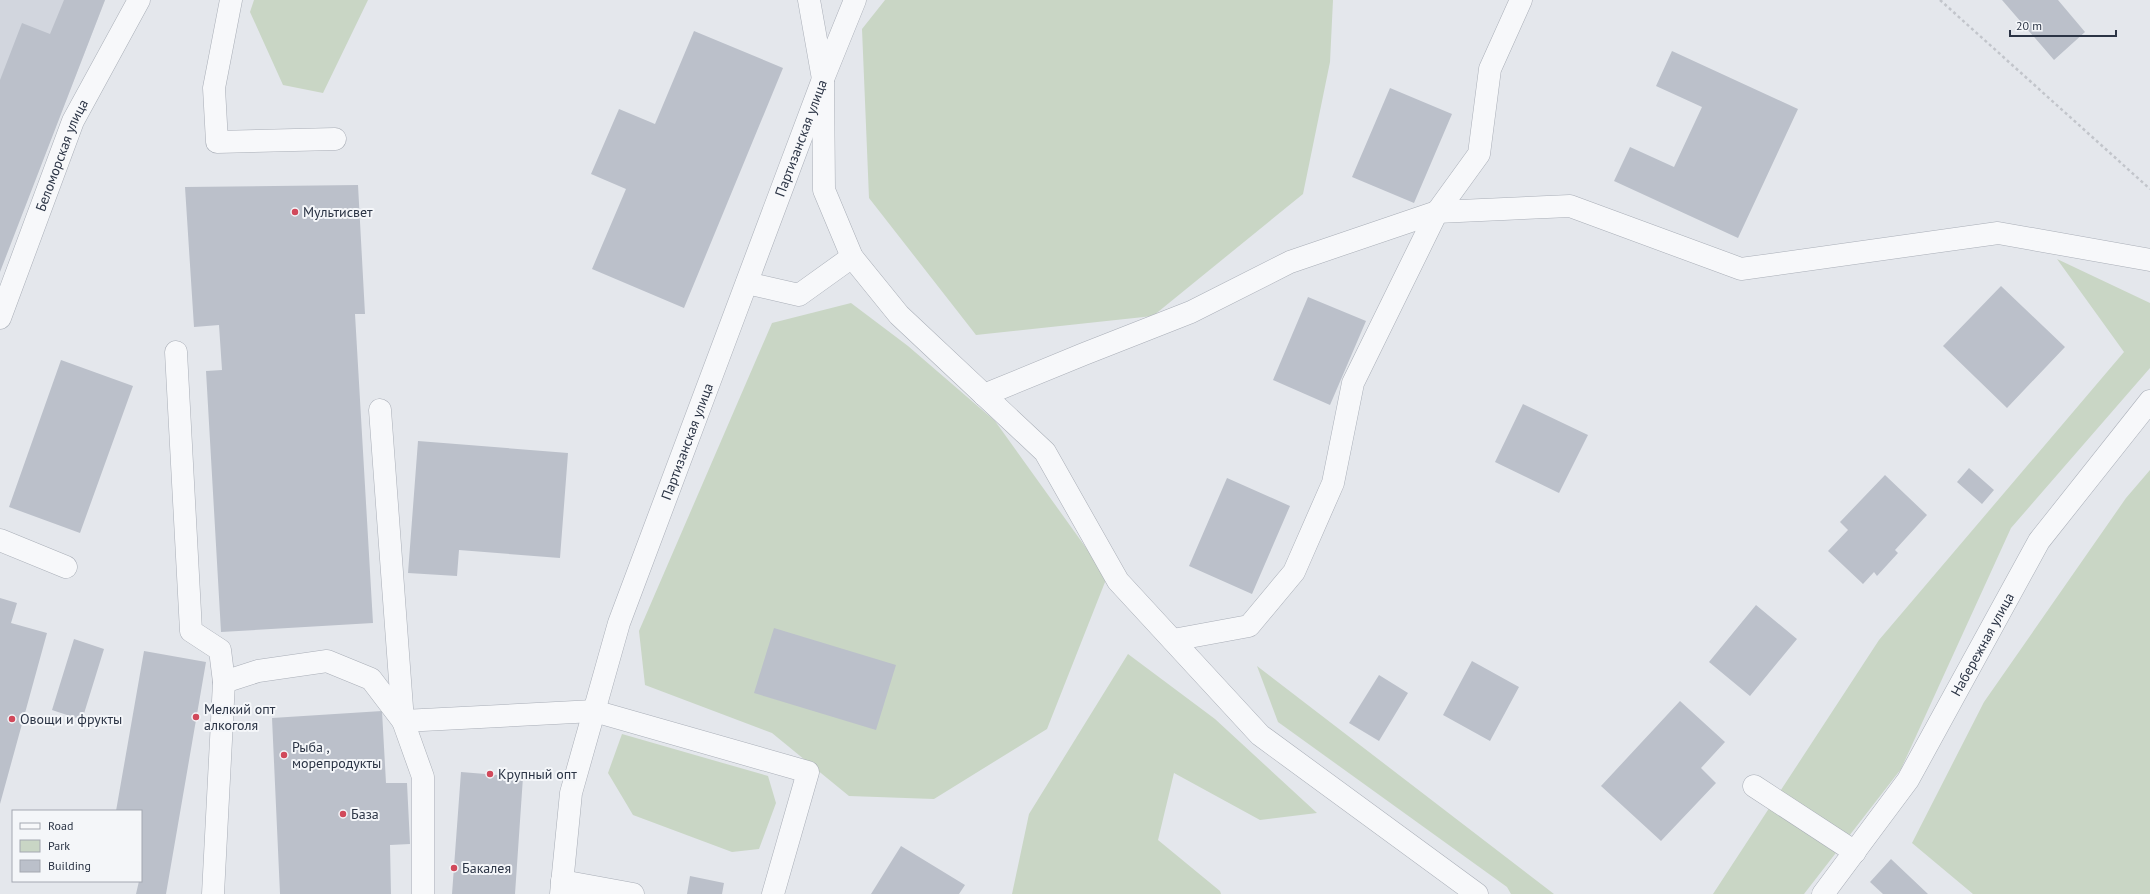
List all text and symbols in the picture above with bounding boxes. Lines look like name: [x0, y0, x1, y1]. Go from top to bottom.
scale bar: [2010, 12, 2116, 38]
text: 20 m: [2016, 18, 2042, 33]
street label: Партизанская улица: [771, 77, 831, 199]
street label: Беломорская улица: [31, 96, 92, 214]
place label: Мультисвет: [303, 203, 373, 221]
marker: Мультисвет: [290, 207, 300, 217]
street label: Партизанская улица: [657, 380, 717, 502]
street label: Набережная улица: [1947, 589, 2018, 699]
place label: Мелкий опт алкоголя: [204, 700, 276, 734]
place label: Овощи и фрукты: [20, 710, 122, 728]
marker: Мелкий опт алкоголя: [191, 712, 201, 722]
marker: Овощи и фрукты: [7, 714, 17, 724]
place label: Рыба , морепродукты: [292, 738, 381, 772]
marker: Рыба , морепродукты: [279, 750, 289, 760]
place label: Крупный опт: [498, 765, 577, 783]
marker: Крупный опт: [485, 769, 495, 779]
place label: База: [351, 805, 379, 823]
marker: База: [338, 809, 348, 819]
legend: [12, 810, 142, 882]
text: Road: [48, 818, 73, 833]
text: Park: [48, 838, 70, 853]
text: Building: [48, 858, 91, 873]
place label: Бакалея: [462, 859, 511, 877]
marker: Бакалея: [449, 863, 459, 873]

